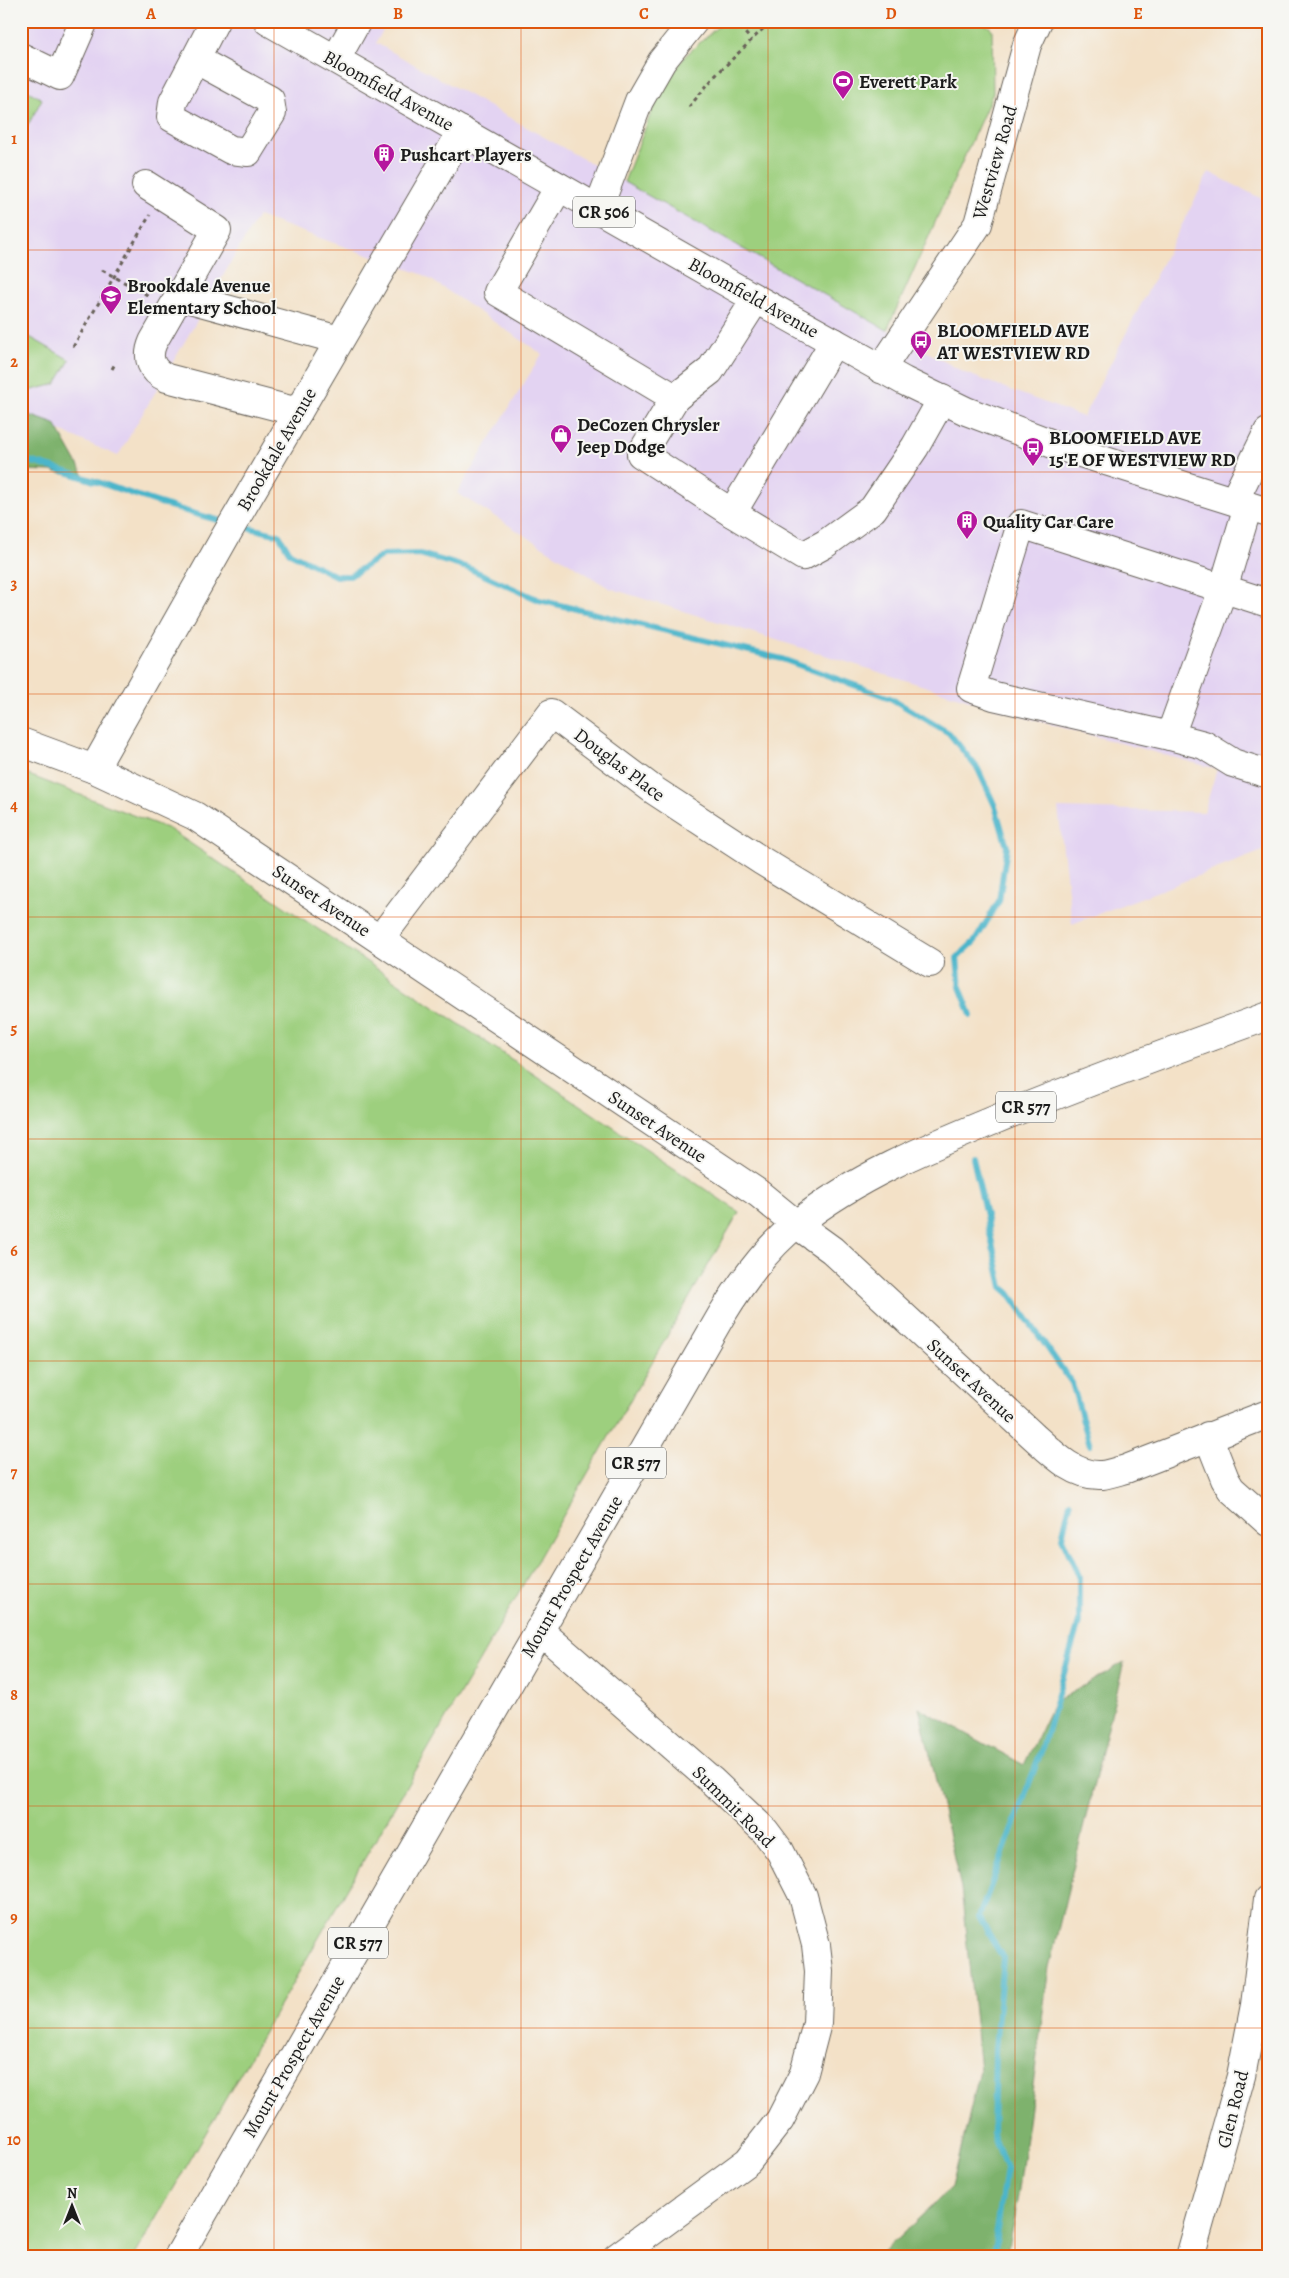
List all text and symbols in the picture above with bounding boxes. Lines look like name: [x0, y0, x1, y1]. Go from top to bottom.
text: A: [145, 3, 157, 25]
text: B: [393, 3, 403, 25]
text: C: [639, 3, 649, 25]
text: D: [885, 3, 897, 25]
text: E: [1133, 3, 1143, 25]
street label: Bloomfield Avenue: [319, 44, 458, 138]
sports icon: Everett Park: [831, 69, 855, 100]
place label: Everett Park: [859, 69, 957, 95]
street label: Westview Road: [966, 101, 1024, 223]
text: 1: [11, 128, 17, 150]
building icon: Pushcart Players: [372, 142, 396, 173]
place label: Pushcart Players: [400, 142, 532, 168]
road number: CR 506: [573, 196, 635, 228]
street label: Bloomfield Avenue: [684, 251, 823, 345]
place label: Brookdale Avenue Elementary School: [127, 273, 276, 321]
school or university icon: Brookdale Avenue Elementary School: [99, 284, 123, 315]
place label: BLOOMFIELD AVE AT WESTVIEW RD: [936, 318, 1090, 366]
bus stop icon: BLOOMFIELD AVE AT WESTVIEW RD: [909, 329, 933, 360]
text: 2: [10, 351, 18, 373]
street label: Brookdale Avenue: [231, 383, 323, 516]
place label: DeCozen Chrysler Jeep Dodge: [577, 412, 720, 460]
shop icon: DeCozen Chrysler Jeep Dodge: [549, 423, 573, 454]
place label: BLOOMFIELD AVE 15'E OF WESTVIEW RD: [1049, 425, 1236, 473]
bus stop icon: BLOOMFIELD AVE 15'E OF WESTVIEW RD: [1021, 436, 1045, 467]
building icon: Quality Car Care: [955, 509, 979, 540]
place label: Quality Car Care: [983, 509, 1114, 535]
text: 3: [11, 573, 18, 595]
street label: Douglas Place: [569, 722, 670, 808]
text: 4: [10, 795, 18, 817]
street label: Sunset Avenue: [267, 858, 376, 943]
text: 5: [11, 1018, 18, 1040]
street label: Sunset Avenue: [603, 1084, 712, 1169]
road number: CR 577: [996, 1092, 1056, 1122]
text: 6: [10, 1240, 18, 1262]
street label: Sunset Avenue: [921, 1333, 1022, 1429]
road number: CR 577: [606, 1448, 666, 1479]
text: 7: [11, 1462, 18, 1484]
street label: Mount Prospect Avenue: [515, 1491, 629, 1662]
text: 8: [10, 1684, 18, 1706]
street label: Summit Road: [686, 1760, 781, 1854]
text: 9: [10, 1907, 18, 1929]
road number: CR 577: [328, 1928, 388, 1959]
street label: Mount Prospect Avenue: [237, 1971, 351, 2142]
street label: Glen Road: [1211, 2067, 1255, 2151]
text: 10: [7, 2129, 21, 2151]
north arrow: [48, 2180, 98, 2230]
text: N: [67, 2184, 77, 2203]

